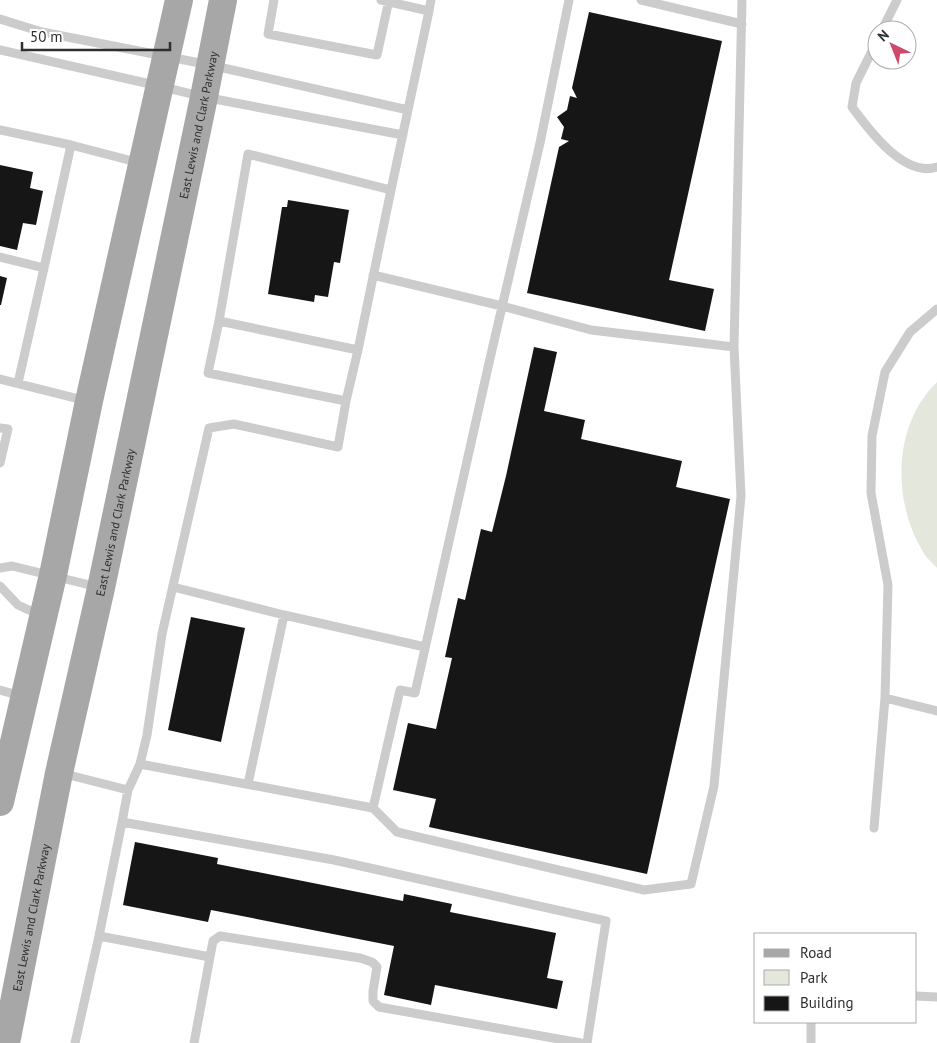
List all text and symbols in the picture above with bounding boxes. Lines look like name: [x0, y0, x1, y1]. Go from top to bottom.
scale bar: [22, 20, 170, 52]
north arrow: [867, 20, 917, 70]
text: N: [874, 26, 893, 45]
text: 50 m: [30, 27, 63, 46]
street label: East Lewis and Clark Parkway: [175, 49, 220, 200]
street label: East Lewis and Clark Parkway: [92, 447, 138, 597]
street label: East Lewis and Clark Parkway: [9, 842, 53, 993]
legend: [754, 933, 917, 1023]
text: Road: [800, 943, 832, 962]
text: Park: [800, 968, 828, 987]
text: Building: [800, 993, 854, 1012]

